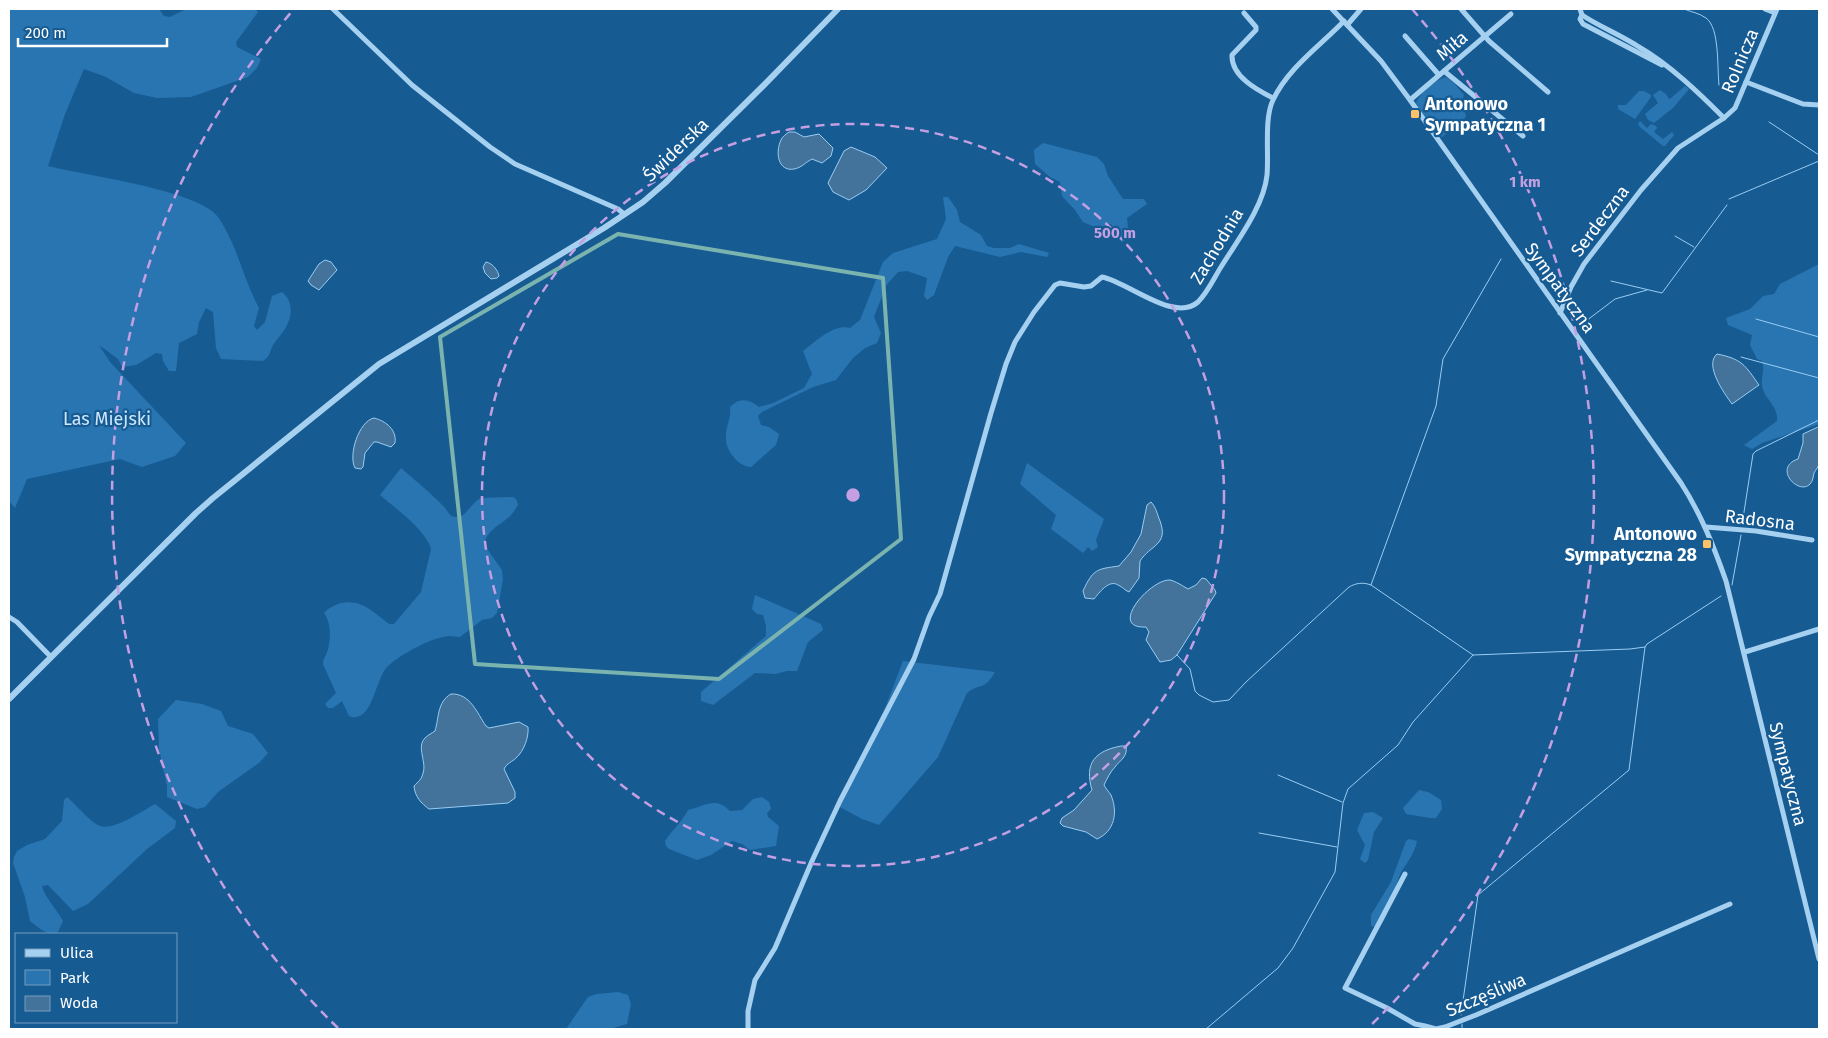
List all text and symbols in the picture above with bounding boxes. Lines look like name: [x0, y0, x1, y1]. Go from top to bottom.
scale bar: [18, 15, 166, 47]
text: 200 m: [25, 24, 66, 42]
street label: Rolnicza: [1717, 25, 1763, 97]
street label: Miła: [1432, 27, 1472, 65]
place label: Antonowo Sympatyczna 1: [1424, 93, 1546, 136]
marker: Antonowo Sympatyczna 1: [1409, 108, 1421, 120]
street label: Świderska: [639, 114, 713, 186]
text: 1 km: [1509, 173, 1541, 191]
street label: Serdeczna: [1566, 181, 1634, 261]
street label: Zachodnia: [1186, 204, 1248, 288]
text: 500 m: [1094, 224, 1136, 242]
street label: Sympatyczna: [1520, 239, 1600, 337]
park label: Las Miejski: [63, 408, 151, 430]
centre of rings: [844, 486, 862, 504]
street label: Radosna: [1724, 505, 1796, 535]
place label: Antonowo Sympatyczna 28: [1565, 523, 1697, 566]
marker: Antonowo Sympatyczna 28: [1701, 538, 1713, 550]
street label: Sympatyczna: [1764, 720, 1812, 828]
legend: [15, 933, 178, 1023]
text: Ulica: [60, 944, 94, 962]
street label: Szczęśliwa: [1443, 968, 1529, 1022]
text: Park: [60, 969, 90, 987]
text: Woda: [60, 994, 98, 1012]

